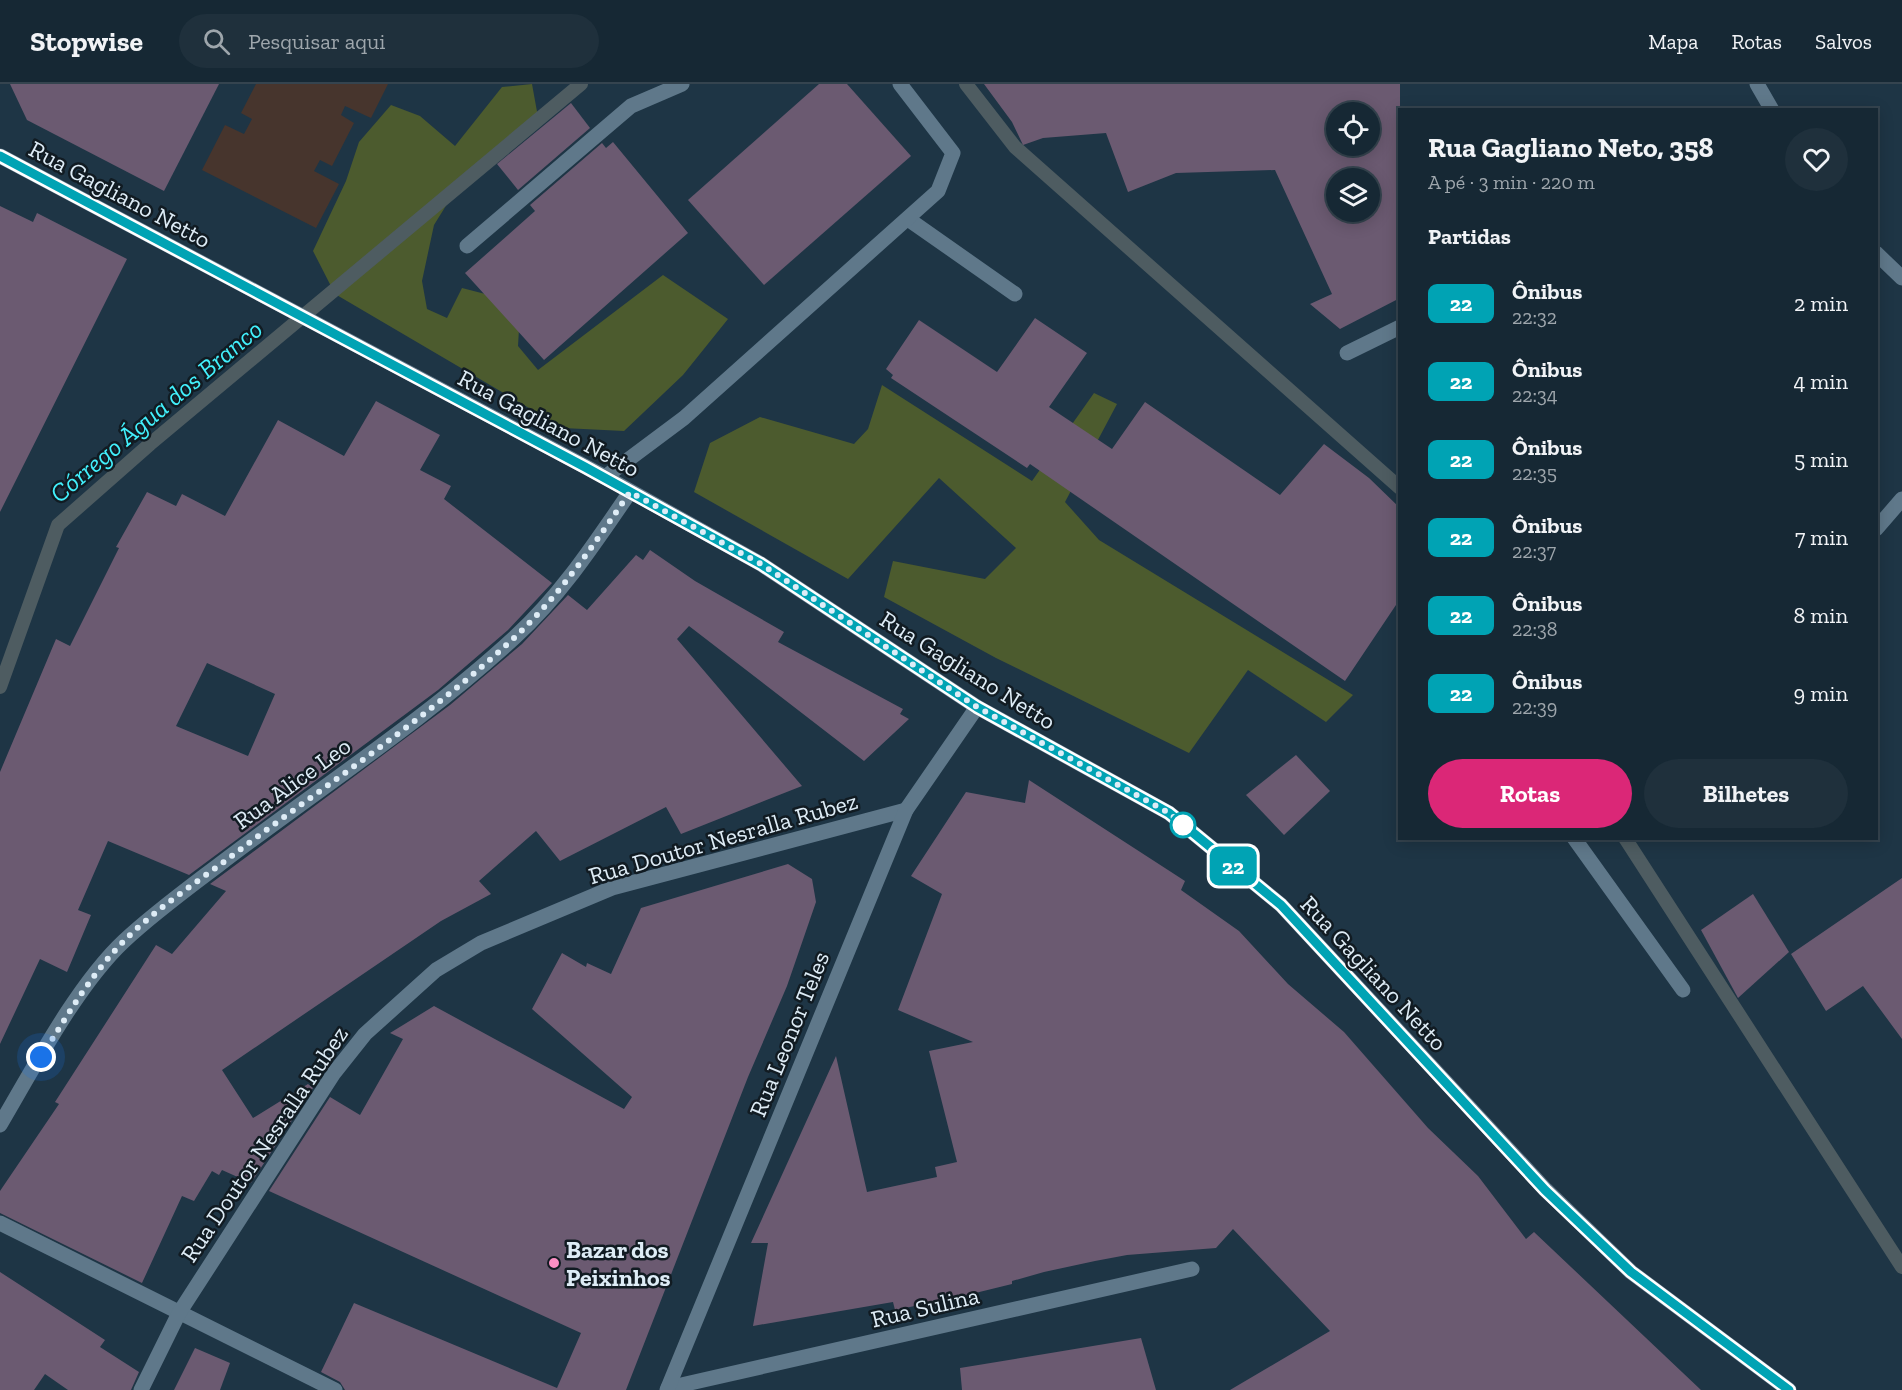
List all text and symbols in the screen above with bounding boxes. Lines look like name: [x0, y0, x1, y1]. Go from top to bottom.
search box: [179, 14, 599, 68]
text: Stopwise: [30, 25, 143, 58]
icon: search: [200, 25, 233, 58]
text: Pesquisar aqui: [248, 28, 386, 55]
text: Mapa: [1648, 29, 1698, 54]
text: Rotas: [1731, 29, 1782, 54]
text: Salvos: [1815, 29, 1872, 54]
map controls: [1326, 102, 1380, 222]
button: locate: [1326, 102, 1380, 156]
button: heart: [1785, 128, 1848, 191]
text: Rua Gagliano Neto, 358: [1428, 131, 1714, 164]
street label: Rua Gagliano Netto: [24, 134, 216, 254]
button: layers: [1326, 168, 1380, 222]
text: A pé · 3 min · 220 m: [1428, 170, 1595, 194]
text: Partidas: [1428, 223, 1511, 250]
text: Ônibus: [1512, 278, 1582, 305]
text: 2 min: [1794, 290, 1848, 317]
text: 22: [1450, 291, 1472, 316]
text: 22:32: [1512, 305, 1557, 329]
water label: Córrego Água dos Branco: [43, 313, 269, 509]
text: Ônibus: [1512, 356, 1582, 383]
street label: Rua Gagliano Netto: [453, 363, 645, 483]
text: 4 min: [1793, 368, 1848, 395]
text: 22: [1450, 369, 1472, 394]
text: 22:34: [1512, 383, 1558, 407]
text: Ônibus: [1512, 434, 1582, 461]
text: 5 min: [1794, 446, 1848, 473]
text: 22: [1450, 447, 1472, 472]
text: 22:35: [1512, 461, 1557, 485]
text: Ônibus: [1512, 512, 1582, 539]
text: 7 min: [1795, 524, 1848, 551]
text: 22: [1450, 525, 1472, 550]
text: 22:37: [1512, 539, 1556, 563]
text: Ônibus: [1512, 590, 1582, 617]
text: 8 min: [1793, 602, 1848, 629]
text: 22: [1450, 603, 1472, 628]
street label: Rua Gagliano Netto: [875, 604, 1061, 736]
text: 22:38: [1512, 617, 1558, 641]
text: Ônibus: [1512, 668, 1582, 695]
text: 9 min: [1794, 680, 1848, 707]
text: 22: [1450, 681, 1472, 706]
text: 22:39: [1512, 695, 1557, 719]
street label: Rua Alice Leo: [228, 731, 356, 835]
button: Rotas: [1428, 759, 1632, 828]
button: Bilhetes: [1644, 759, 1848, 828]
street label: Rua Doutor Nesralla Rubez: [585, 786, 861, 890]
unlabelled marker: [1170, 812, 1196, 838]
line badge: 22: [1206, 846, 1260, 886]
text: 22: [1222, 854, 1244, 879]
street label: Rua Gagliano Netto: [1295, 889, 1453, 1057]
street label: Rua Leonor Teles: [743, 947, 835, 1121]
street label: Rua Doutor Nesralla Rubez: [174, 1021, 354, 1267]
your location: [26, 1042, 56, 1072]
place label: Bazar dos Peixinhos: [566, 1235, 671, 1292]
marker: Bazar dos Peixinhos: [547, 1256, 561, 1270]
street label: Rua Sulina: [868, 1280, 982, 1334]

